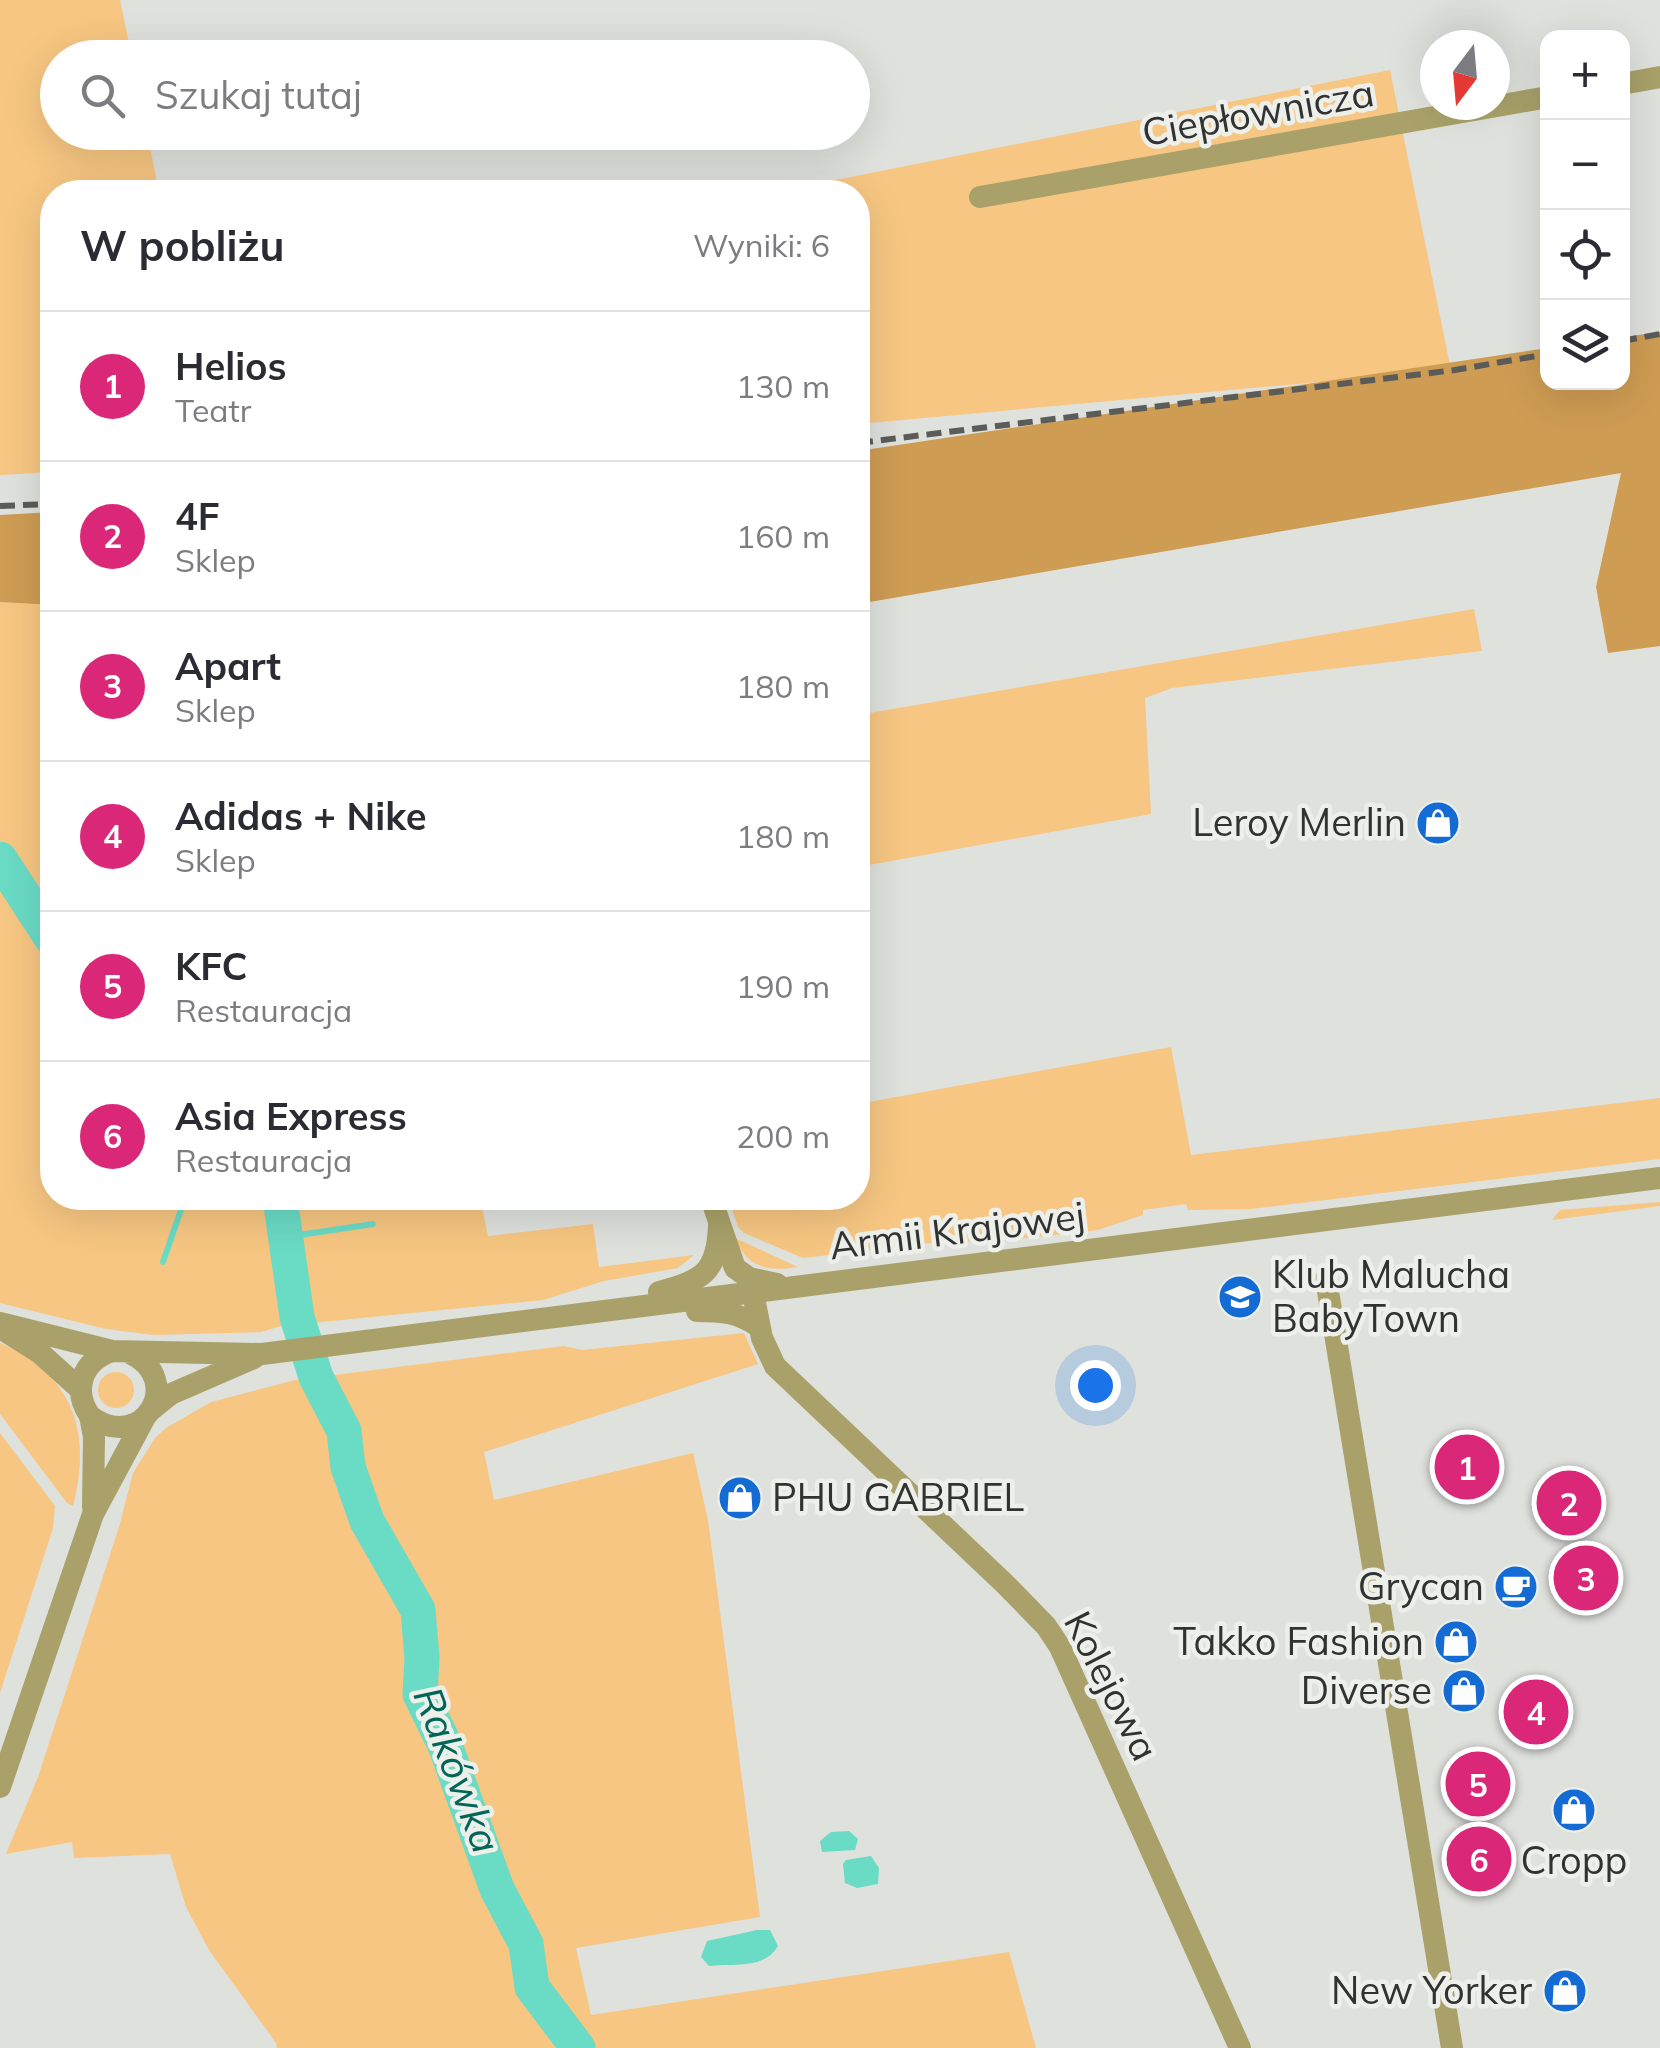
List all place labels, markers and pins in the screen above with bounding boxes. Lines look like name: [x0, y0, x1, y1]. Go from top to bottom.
place label: Leroy Merlin: [1192, 798, 1406, 846]
shop icon: Leroy Merlin: [1415, 800, 1461, 846]
place label: Klub Malucha BabyTown: [1272, 1250, 1510, 1342]
school or university icon: Klub Malucha BabyTown: [1217, 1274, 1263, 1320]
pin: 1: [1434, 1430, 1500, 1504]
pin: 2: [1536, 1466, 1602, 1540]
place label: PHU GABRIEL: [772, 1473, 1025, 1521]
shop icon: PHU GABRIEL: [717, 1475, 763, 1521]
pin: 3: [1554, 1540, 1618, 1616]
place label: Grycan: [1358, 1562, 1484, 1610]
cafe icon: Grycan: [1493, 1564, 1539, 1610]
place label: Takko Fashion: [1173, 1617, 1424, 1665]
shop icon: Takko Fashion: [1433, 1619, 1479, 1665]
place label: Diverse: [1301, 1666, 1432, 1714]
shop icon: Diverse: [1441, 1668, 1487, 1714]
pin: 4: [1504, 1674, 1568, 1750]
pin: 5: [1446, 1746, 1510, 1822]
shop icon: Cropp: [1551, 1787, 1597, 1833]
pin: 6: [1446, 1822, 1512, 1896]
place label: Cropp: [1521, 1836, 1627, 1884]
place label: New Yorker: [1331, 1966, 1532, 2014]
shop icon: New Yorker: [1542, 1968, 1588, 2014]

